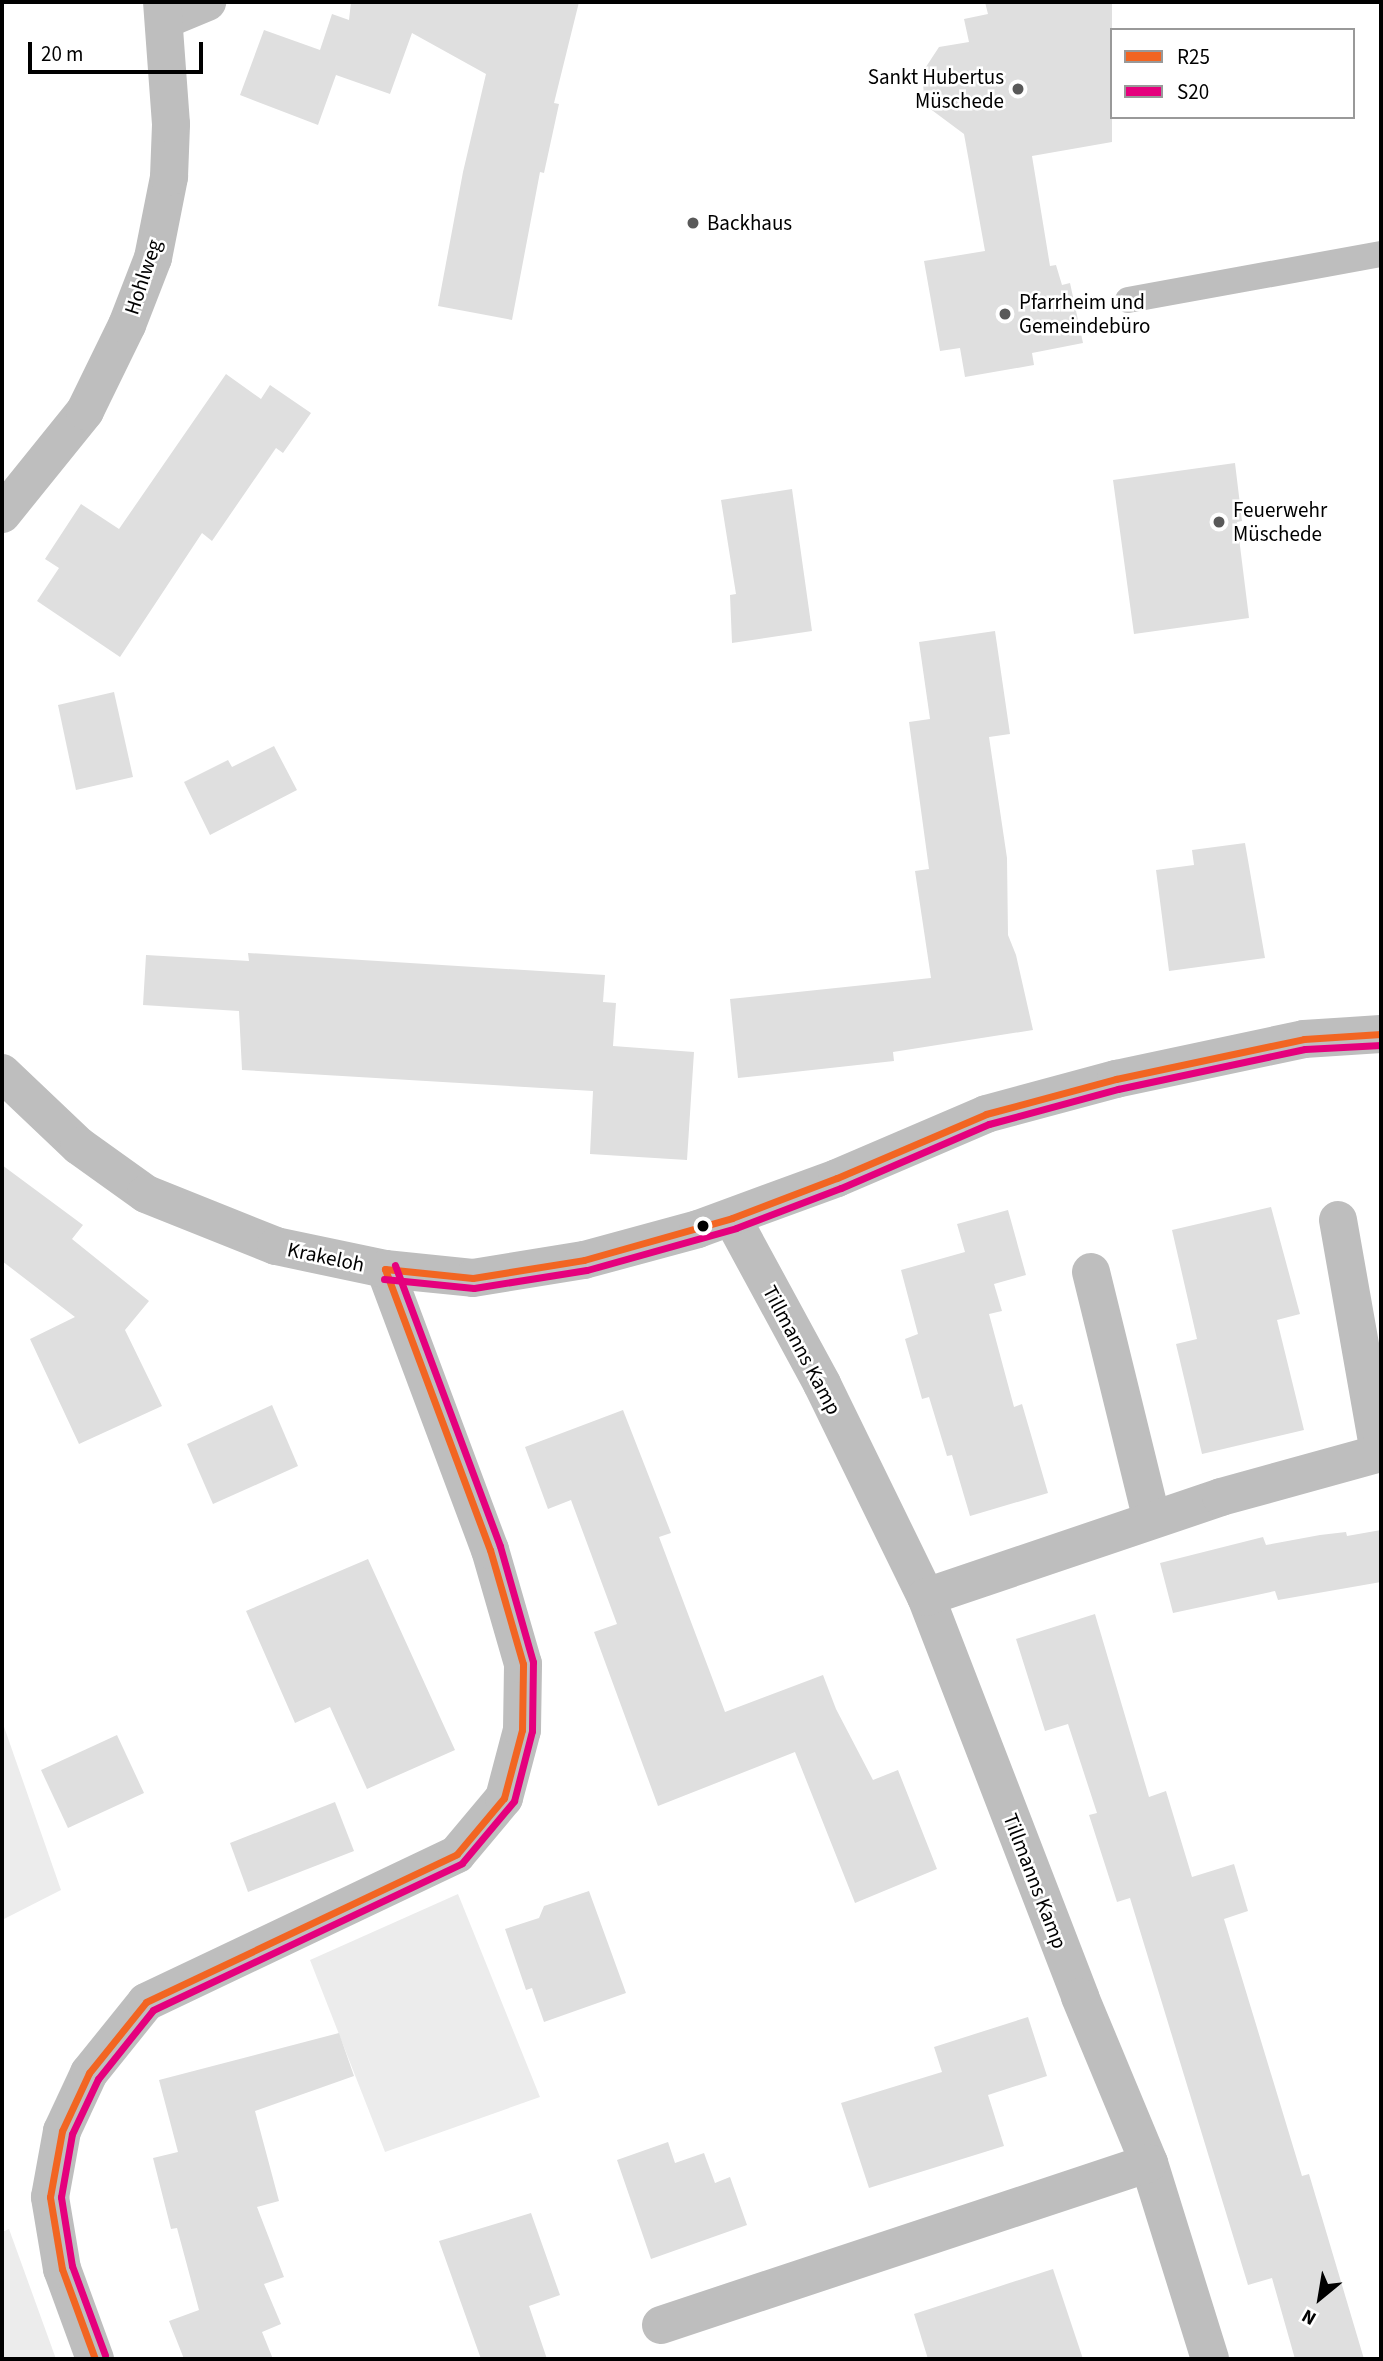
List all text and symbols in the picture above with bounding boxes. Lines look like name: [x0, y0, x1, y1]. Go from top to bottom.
scale bar: [32, 28, 206, 72]
legend: [1110, 28, 1355, 119]
text: 20 m: [41, 39, 83, 69]
text: R25: [1177, 42, 1210, 72]
place label: Sankt Hubertus Müschede: [868, 64, 1004, 114]
text: S20: [1177, 77, 1209, 107]
marker: Sankt Hubertus Müschede: [1010, 81, 1026, 97]
place label: Backhaus: [707, 210, 792, 236]
marker: Backhaus: [685, 215, 701, 231]
street label: Hohlweg: [119, 236, 167, 318]
place label: Pfarrheim und Gemeindebüro: [1019, 289, 1150, 339]
marker: Pfarrheim und Gemeindebüro: [997, 306, 1013, 322]
place label: Feuerwehr Müschede: [1233, 497, 1327, 547]
marker: Feuerwehr Müschede: [1211, 514, 1227, 530]
unlabelled marker: [696, 1219, 710, 1233]
street label: Krakeloh: [285, 1237, 367, 1277]
street label: Tillmanns Kamp: [757, 1281, 847, 1419]
street label: Tillmanns Kamp: [998, 1810, 1072, 1952]
north arrow: [1285, 2263, 1355, 2333]
text: N: [1297, 2302, 1321, 2331]

